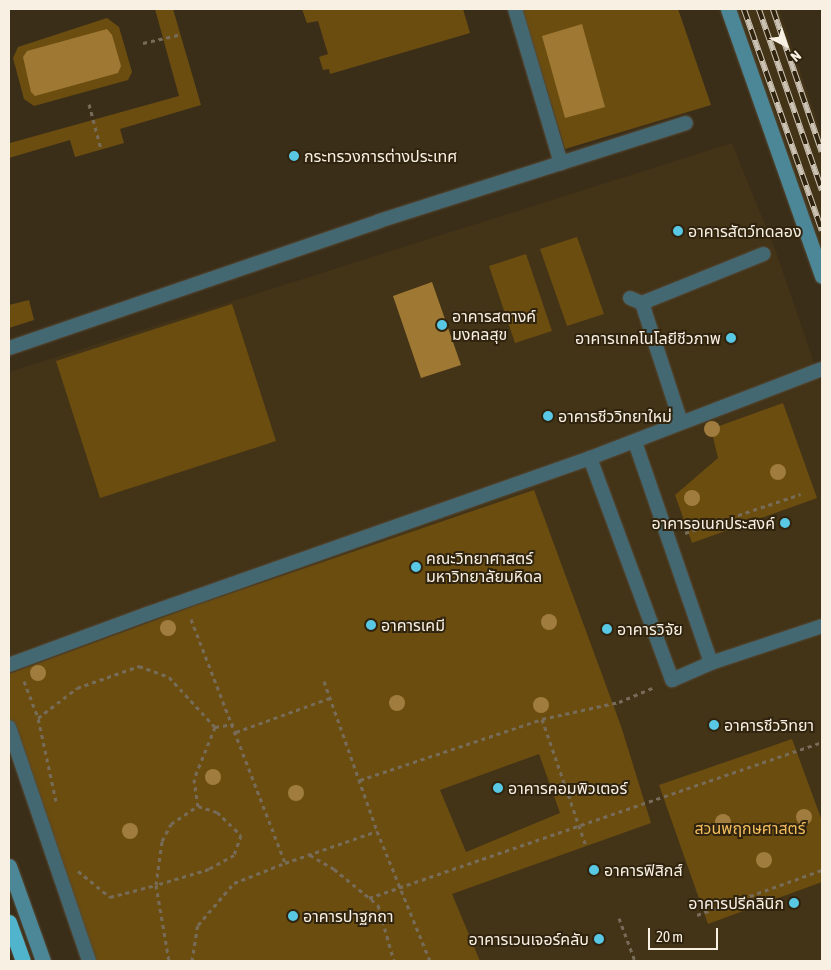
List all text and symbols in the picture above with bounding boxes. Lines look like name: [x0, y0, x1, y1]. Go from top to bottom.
north arrow: [761, 20, 811, 70]
text: N: [787, 48, 804, 65]
place label: กระทรวงการต่างประเทศ: [304, 146, 457, 166]
marker: กระทรวงการต่างประเทศ: [288, 150, 300, 162]
place label: อาคารสัตว์ทดลอง: [688, 221, 802, 241]
marker: อาคารสัตว์ทดลอง: [672, 225, 684, 237]
place label: อาคารสตางค์ มงคลสุข: [452, 306, 536, 344]
marker: อาคารสตางค์ มงคลสุข: [436, 319, 448, 331]
place label: อาคารเทคโนโลยีชีวภาพ: [575, 328, 721, 348]
marker: อาคารเทคโนโลยีชีวภาพ: [725, 332, 737, 344]
place label: อาคารชีววิทยาใหม่: [558, 406, 672, 426]
marker: อาคารชีววิทยาใหม่: [542, 410, 554, 422]
place label: อาคารอเนกประสงค์: [652, 513, 775, 533]
marker: อาคารอเนกประสงค์: [779, 517, 791, 529]
place label: คณะวิทยาศาสตร์ มหาวิทยาลัยมหิดล: [426, 548, 542, 586]
marker: คณะวิทยาศาสตร์ มหาวิทยาลัยมหิดล: [410, 561, 422, 573]
place label: อาคารเคมี: [381, 615, 445, 635]
marker: อาคารเคมี: [365, 619, 377, 631]
place label: อาคารวิจัย: [617, 619, 683, 639]
marker: อาคารวิจัย: [601, 623, 613, 635]
place label: อาคารชีววิทยา: [724, 715, 814, 735]
marker: อาคารชีววิทยา: [708, 719, 720, 731]
place label: อาคารคอมพิวเตอร์: [508, 778, 627, 798]
marker: อาคารคอมพิวเตอร์: [492, 782, 504, 794]
park label: สวนพฤกษศาสตร์: [694, 818, 806, 838]
place label: อาคารฟิสิกส์: [604, 860, 683, 880]
marker: อาคารฟิสิกส์: [588, 864, 600, 876]
place label: อาคารปรีคลินิก: [688, 893, 784, 913]
marker: อาคารปรีคลินิก: [788, 897, 800, 909]
place label: อาคารปาฐกถา: [303, 906, 393, 926]
marker: อาคารปาฐกถา: [287, 910, 299, 922]
scale bar: [651, 918, 721, 950]
text: 20 m: [656, 928, 683, 945]
place label: อาคารเวนเจอร์คลับ: [469, 929, 589, 949]
marker: อาคารเวนเจอร์คลับ: [593, 933, 605, 945]

